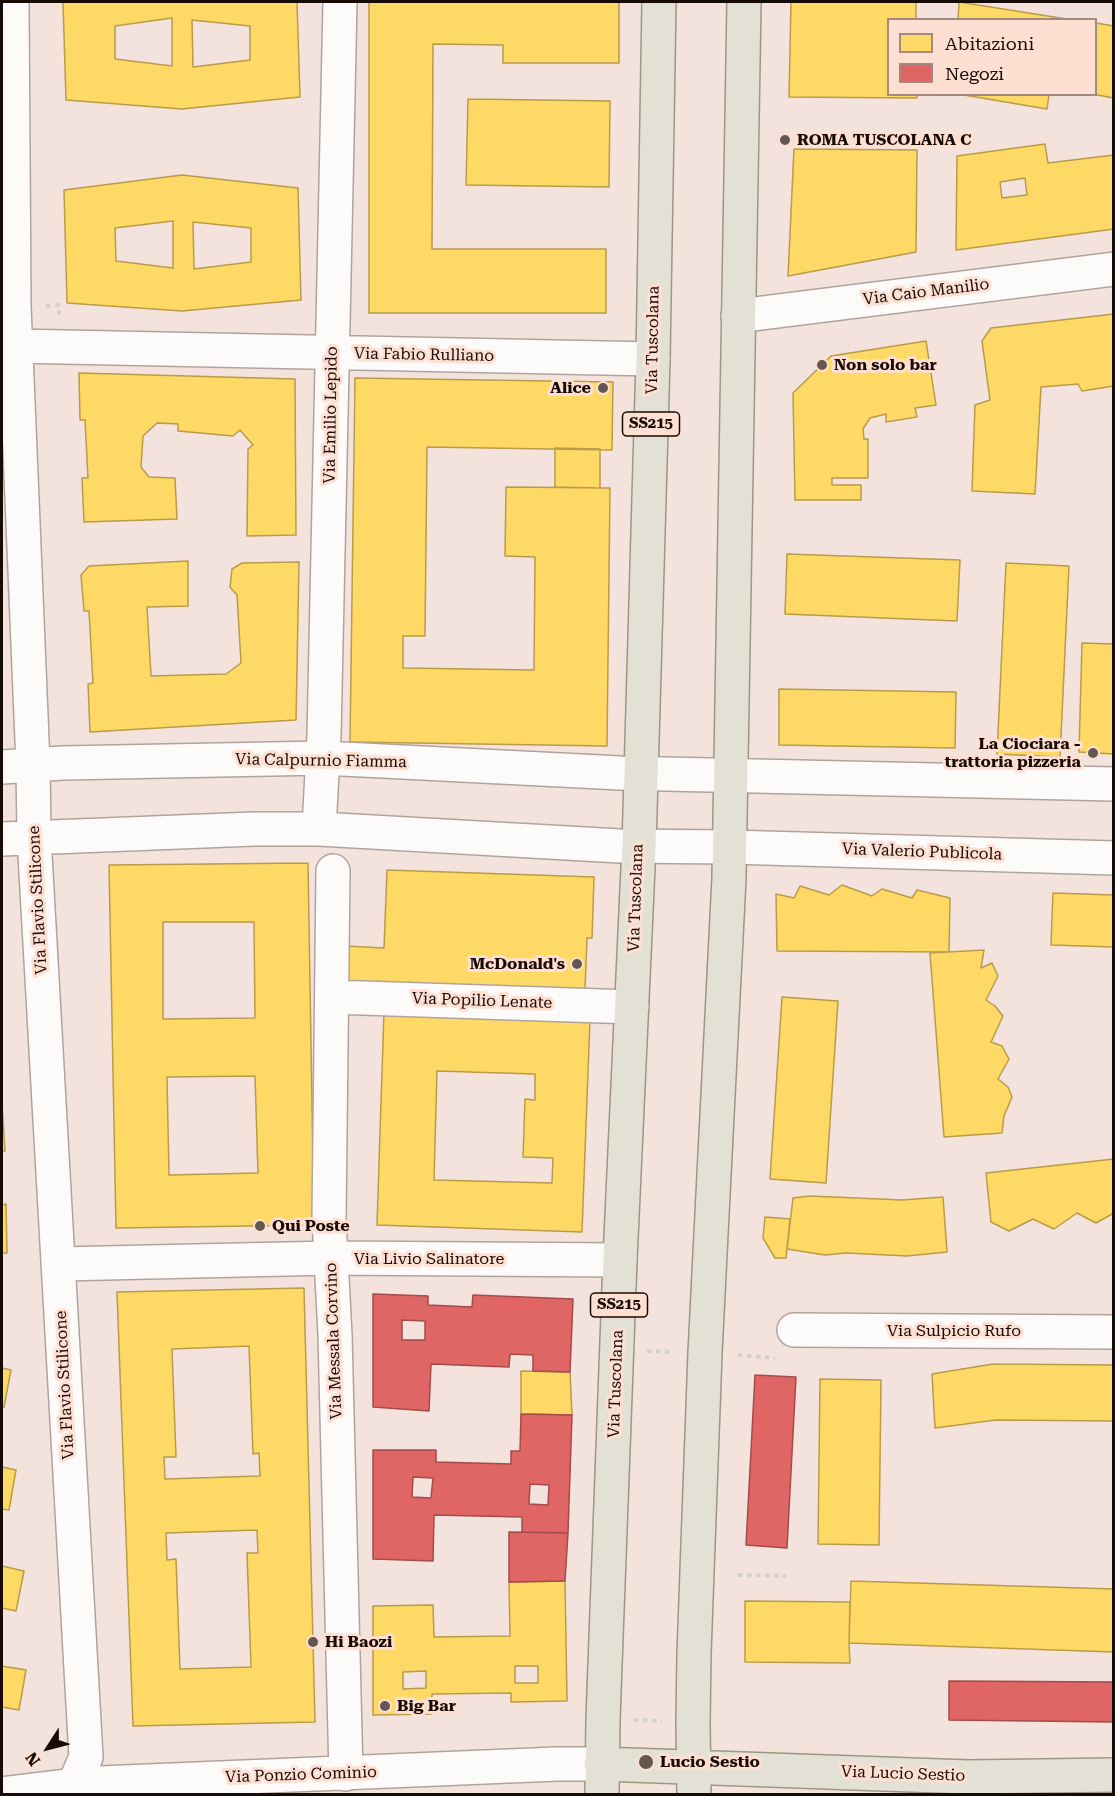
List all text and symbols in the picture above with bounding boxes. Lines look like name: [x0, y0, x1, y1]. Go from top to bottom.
legend: [887, 18, 1097, 96]
text: Abitazioni: [945, 33, 1034, 54]
text: Negozi: [945, 63, 1004, 84]
place label: ROMA TUSCOLANA C: [797, 130, 971, 150]
marker: ROMA TUSCOLANA C: [778, 133, 792, 147]
street label: Via Caio Manilio: [862, 275, 990, 309]
street label: Via Tuscolana: [642, 286, 664, 394]
street label: Via Fabio Rulliano: [354, 344, 494, 366]
street label: Via Emilio Lepido: [320, 346, 342, 484]
place label: Non solo bar: [834, 355, 937, 375]
marker: Non solo bar: [815, 358, 829, 372]
place label: Alice: [550, 378, 591, 398]
marker: Alice: [596, 381, 610, 395]
road number: SS215: [622, 412, 680, 436]
place label: La Ciociara - trattoria pizzeria: [945, 734, 1081, 772]
marker: La Ciociara - trattoria pizzeria: [1086, 746, 1100, 760]
street label: Via Calpurnio Fiamma: [235, 750, 407, 772]
street label: Via Flavio Stilicone: [25, 825, 51, 975]
street label: Via Valerio Publicola: [842, 840, 1002, 864]
street label: Via Tuscolana: [625, 843, 647, 953]
place label: McDonald's: [470, 954, 565, 974]
marker: McDonald's: [570, 957, 584, 971]
street label: Via Popilio Lenate: [411, 989, 553, 1013]
place label: Qui Poste: [272, 1216, 350, 1236]
marker: Qui Poste: [253, 1219, 267, 1233]
street label: Via Livio Salinatore: [354, 1249, 504, 1269]
street label: Via Messala Corvino: [322, 1262, 346, 1420]
road number: SS215: [590, 1293, 648, 1317]
street label: Via Flavio Stilicone: [52, 1310, 78, 1460]
street label: Via Sulpicio Rufo: [887, 1321, 1021, 1341]
street label: Via Tuscolana: [605, 1329, 627, 1439]
place label: Hi Baozi: [325, 1632, 392, 1652]
marker: Hi Baozi: [306, 1635, 320, 1649]
place label: Big Bar: [397, 1696, 456, 1716]
marker: Big Bar: [378, 1699, 392, 1713]
north arrow: [18, 1718, 78, 1778]
text: N: [22, 1748, 44, 1769]
place label: Lucio Sestio: [660, 1752, 760, 1772]
marker: Lucio Sestio: [637, 1753, 655, 1771]
street label: Via Lucio Sestio: [841, 1762, 965, 1786]
street label: Via Ponzio Cominio: [225, 1763, 377, 1787]

